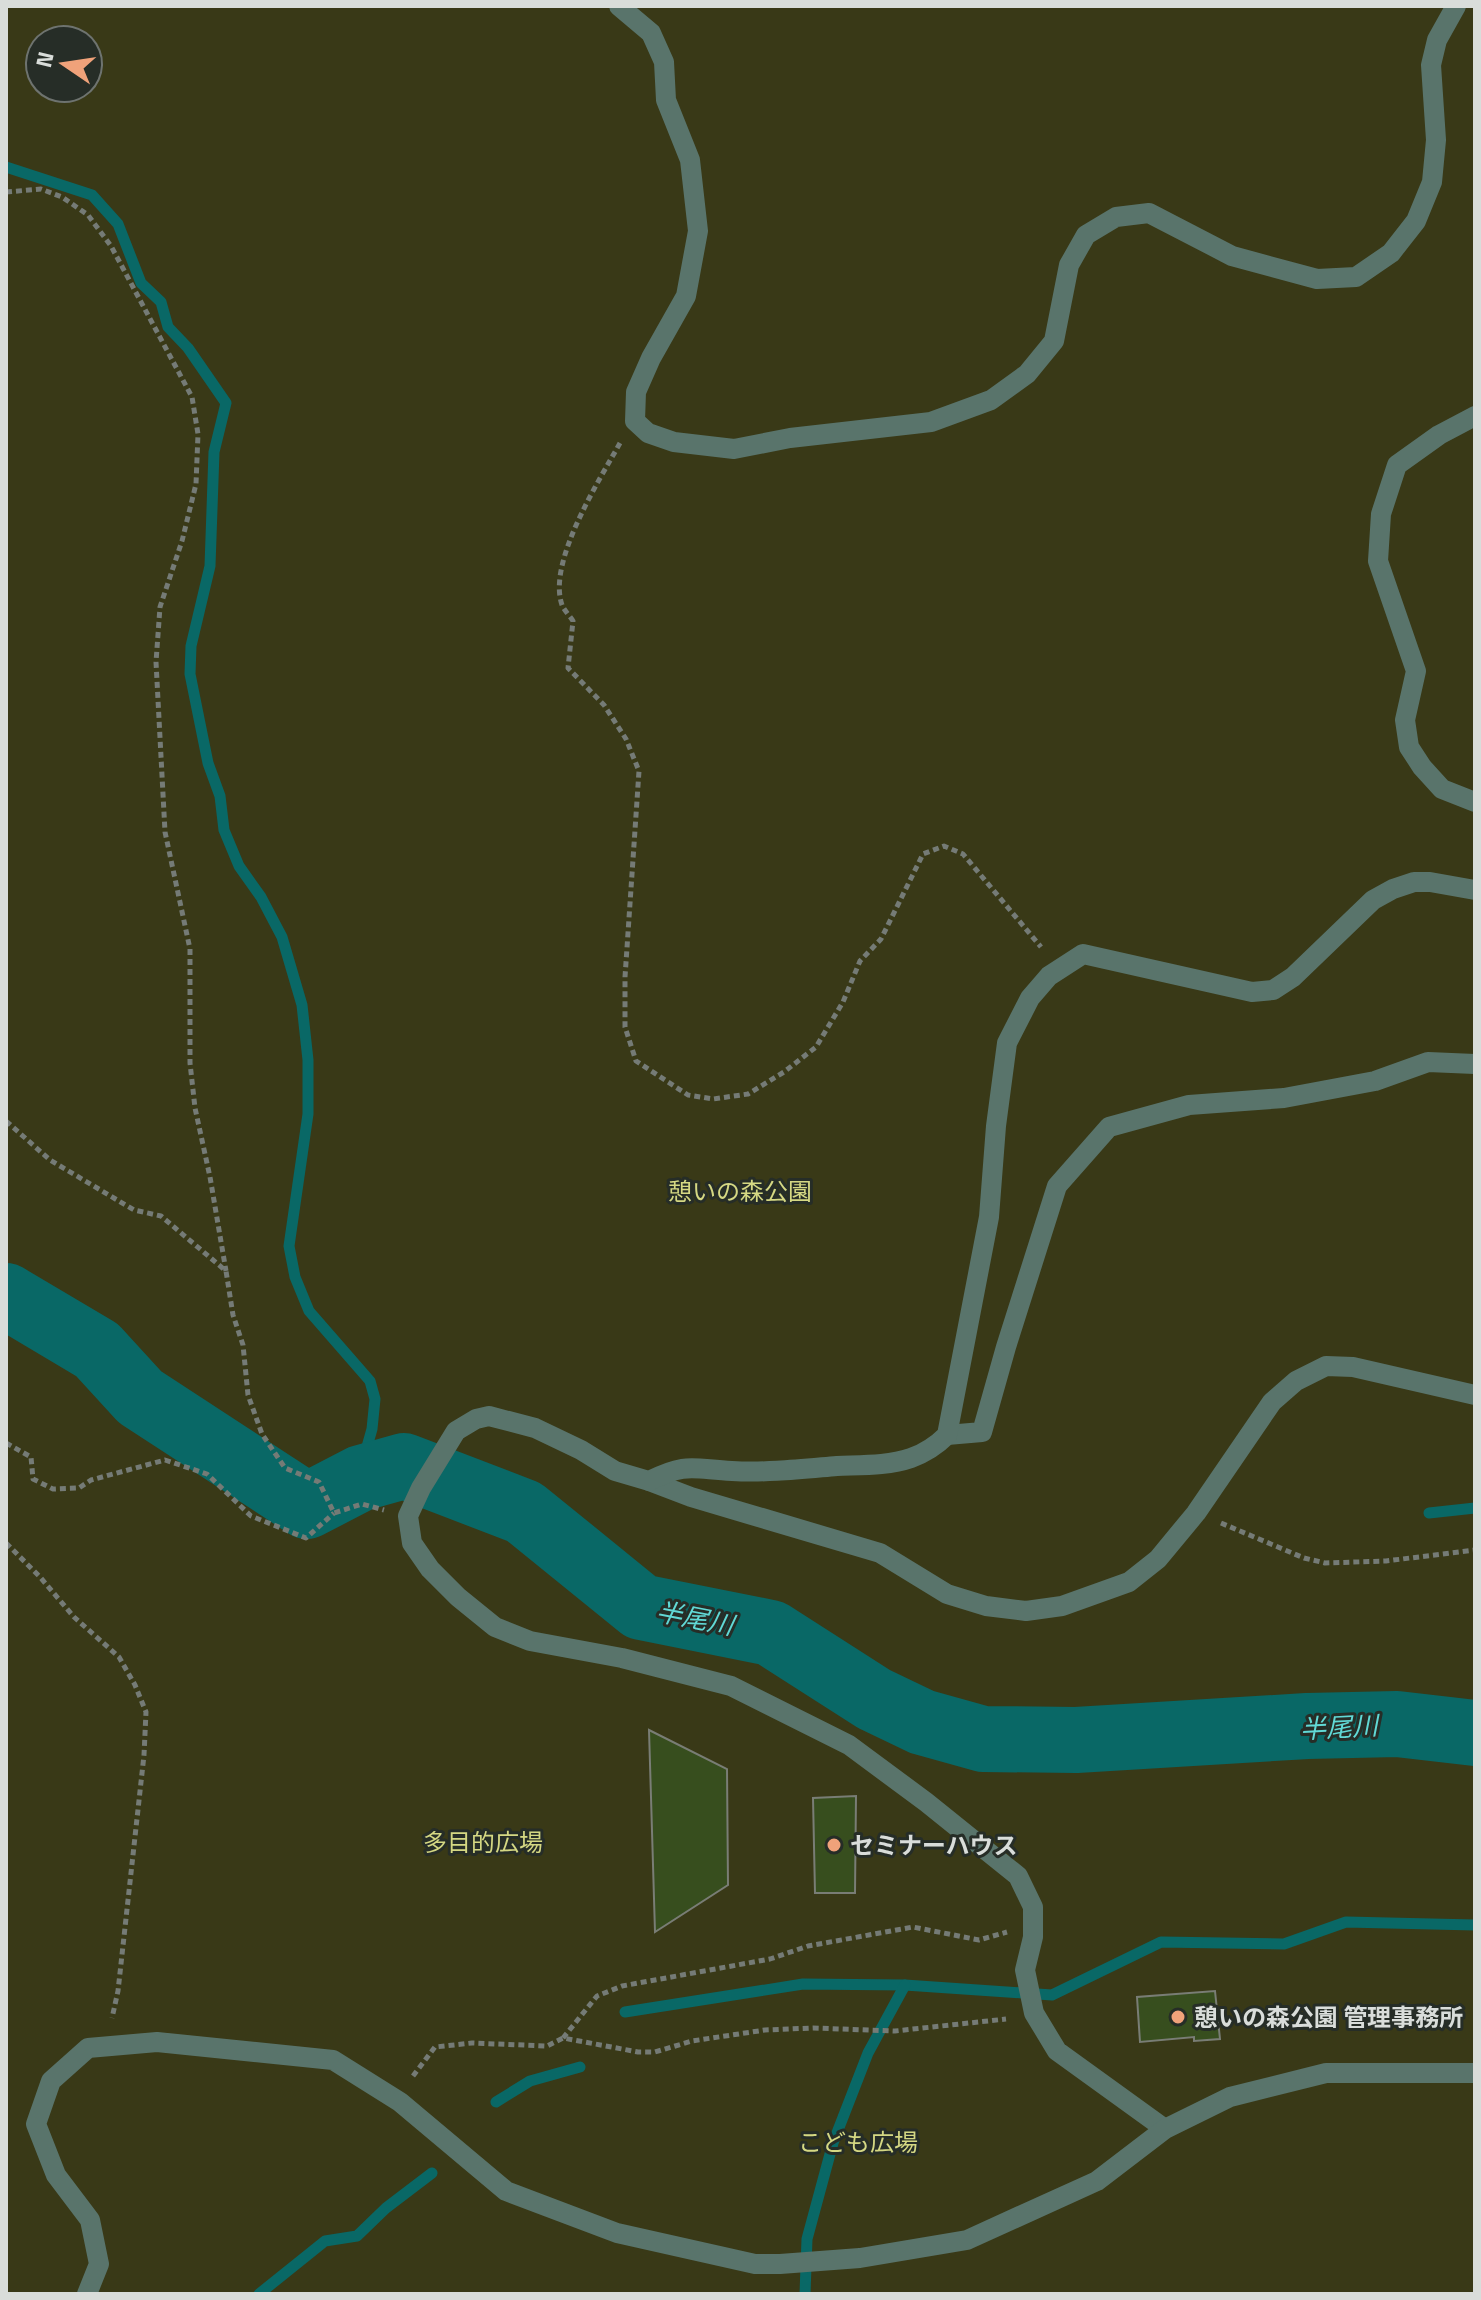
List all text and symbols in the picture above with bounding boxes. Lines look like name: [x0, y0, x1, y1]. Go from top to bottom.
north arrow: [24, 24, 104, 104]
text: N: [26, 48, 63, 71]
park label: 憩いの森公園: [668, 1173, 812, 1209]
water label: 半尾川: [653, 1591, 740, 1645]
water label: 半尾川: [1299, 1705, 1382, 1749]
park label: 多目的広場: [423, 1824, 543, 1860]
place label: セミナーハウス: [850, 1827, 1018, 1863]
marker: セミナーハウス: [825, 1836, 843, 1854]
place label: 憩いの森公園 管理事務所: [1194, 1999, 1463, 2035]
marker: 憩いの森公園 管理事務所: [1169, 2008, 1187, 2026]
park label: こども広場: [798, 2124, 918, 2160]

